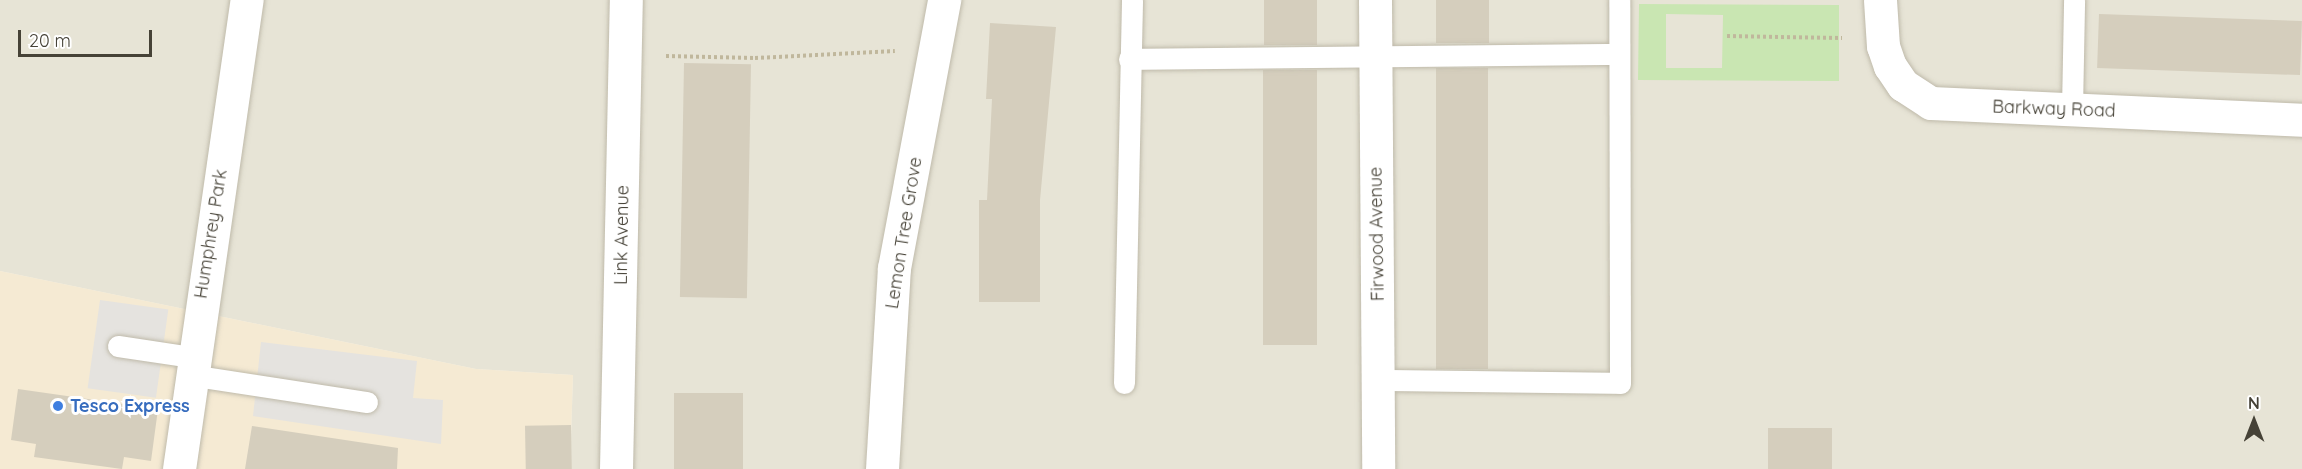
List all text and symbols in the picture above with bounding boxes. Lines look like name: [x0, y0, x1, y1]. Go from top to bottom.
scale bar: [21, 18, 154, 56]
text: 20 m: [29, 29, 71, 52]
street label: Barkway Road: [1992, 96, 2116, 122]
street label: Lemon Tree Grove: [881, 156, 927, 310]
street label: Firwood Avenue: [1365, 167, 1389, 301]
street label: Humphrey Park: [190, 168, 232, 300]
street label: Link Avenue: [610, 185, 634, 285]
north arrow: [2224, 391, 2284, 451]
text: N: [2248, 393, 2260, 413]
place label: Tesco Express: [70, 395, 190, 417]
marker: Tesco Express: [51, 399, 65, 413]

